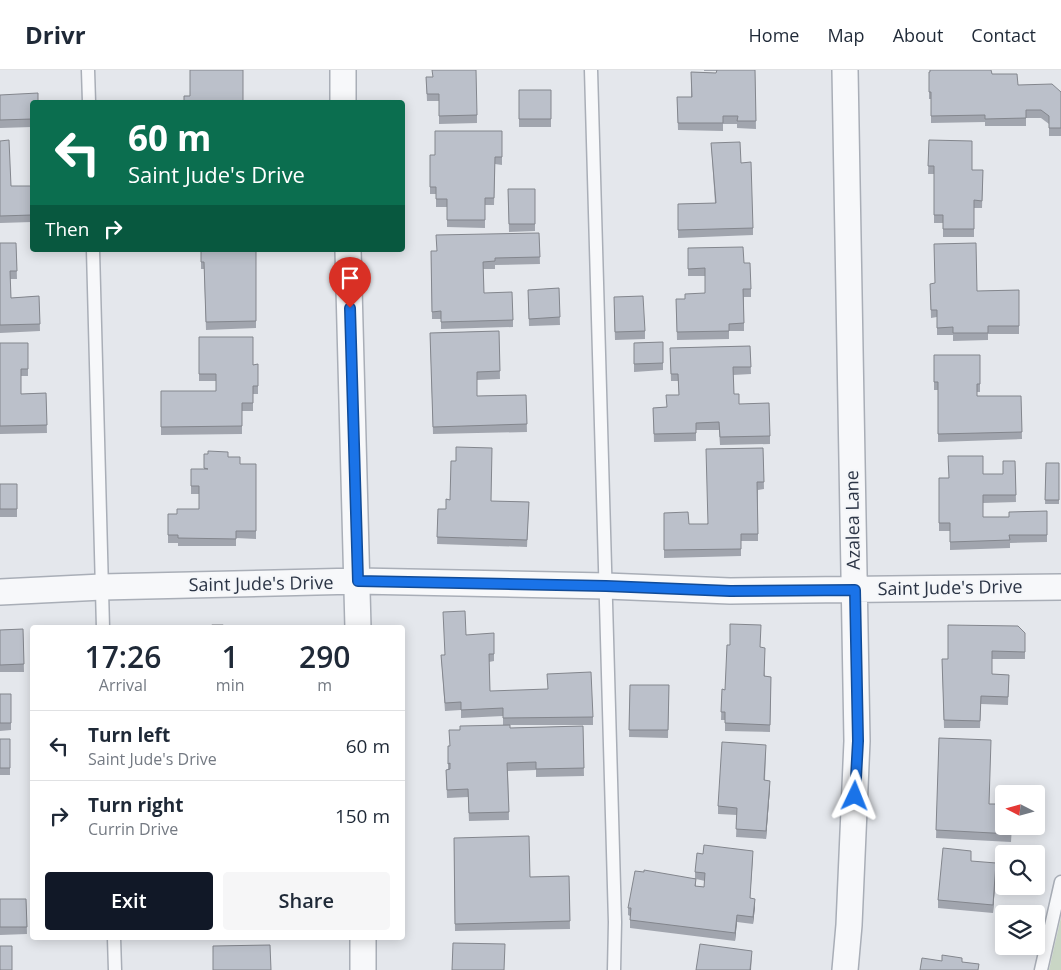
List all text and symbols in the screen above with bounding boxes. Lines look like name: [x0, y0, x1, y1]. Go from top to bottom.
text: Drivr: [25, 18, 86, 51]
text: Home: [749, 23, 799, 47]
text: Map: [827, 23, 865, 47]
text: About: [893, 23, 943, 47]
text: Contact: [971, 23, 1036, 47]
text: 60 m: [128, 114, 211, 161]
icon: left: [45, 120, 110, 185]
text: Saint Jude's Drive: [128, 159, 305, 189]
icon: right: [99, 215, 127, 243]
text: Then: [45, 216, 89, 242]
pin: [329, 257, 371, 308]
icon: arrive: [336, 264, 364, 292]
street label: Azalea Lane: [839, 470, 865, 570]
street label: Saint Jude's Drive: [188, 570, 334, 596]
street label: Saint Jude's Drive: [877, 574, 1023, 600]
text: 17:26: [85, 636, 161, 677]
text: 1: [222, 636, 239, 677]
text: 290: [299, 636, 350, 677]
text: Arrival: [99, 674, 147, 696]
text: min: [216, 674, 245, 696]
text: m: [317, 674, 332, 696]
text: Turn left: [88, 722, 170, 748]
icon: left: [45, 732, 73, 760]
text: 60 m: [346, 733, 390, 759]
text: Saint Jude's Drive: [88, 748, 217, 770]
position arrow: [828, 769, 880, 821]
north arrow: [995, 785, 1045, 835]
map controls: [995, 785, 1045, 955]
text: Turn right: [88, 792, 183, 818]
icon: right: [45, 802, 73, 830]
text: 150 m: [335, 803, 390, 829]
text: Currin Drive: [88, 818, 178, 840]
button: search: [995, 845, 1045, 895]
button: Exit: [45, 872, 213, 930]
button: Share: [223, 872, 390, 930]
button: layers: [995, 905, 1045, 955]

